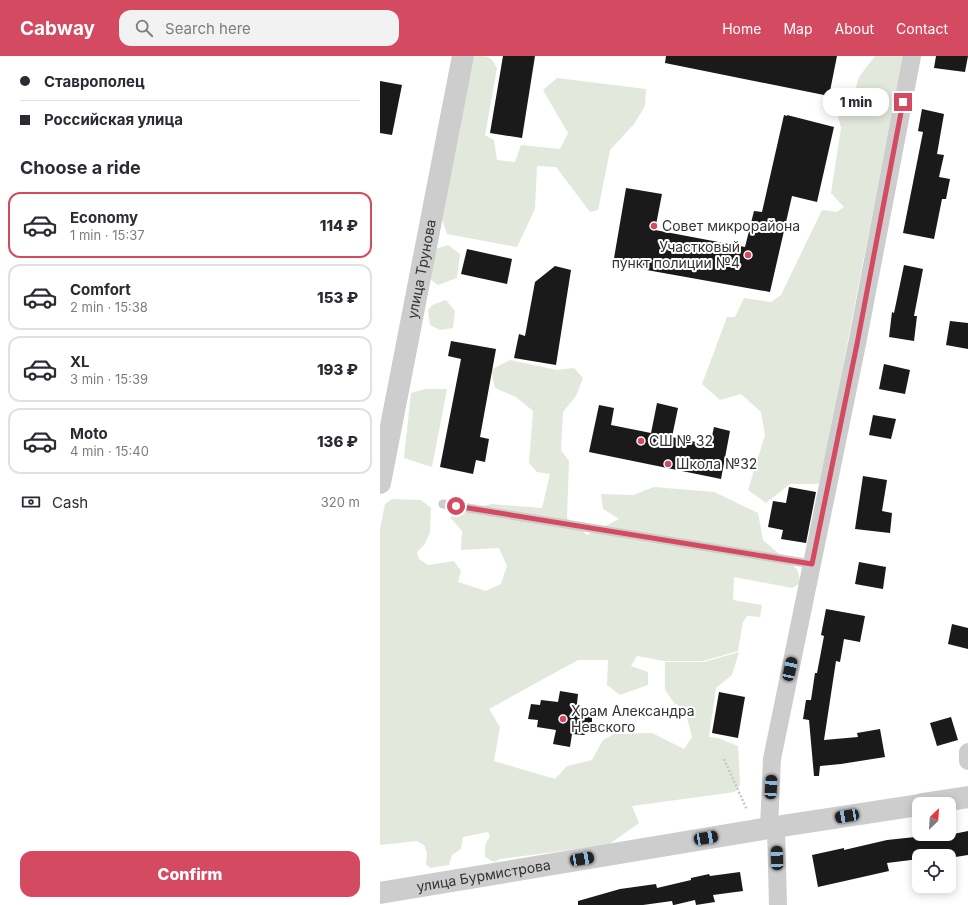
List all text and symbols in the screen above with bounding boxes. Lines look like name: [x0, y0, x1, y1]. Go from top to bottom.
search box: [119, 10, 399, 46]
text: Cabway: [20, 17, 95, 40]
icon: search: [133, 17, 155, 39]
text: Search here: [165, 19, 251, 38]
text: Home: [722, 20, 761, 37]
text: Map: [783, 20, 813, 37]
text: About: [835, 20, 874, 37]
text: Contact: [896, 20, 948, 37]
text: Ставрополец: [44, 72, 145, 91]
callout: 1 min: [823, 88, 889, 116]
route end: [894, 93, 912, 111]
text: 1 min: [840, 94, 872, 110]
text: Российская улица: [44, 110, 183, 129]
text: Choose a ride: [20, 157, 141, 178]
icon: car: [22, 207, 58, 243]
text: Economy: [70, 208, 138, 227]
text: 114 ₽: [320, 216, 358, 235]
place label: Совет микрорайона: [662, 217, 800, 234]
street label: улица Трунова: [403, 218, 439, 320]
marker: Совет микрорайона: [649, 221, 659, 231]
text: 1 min · 15:37: [70, 227, 145, 243]
place label: Участковый пункт полиции №4: [612, 238, 740, 271]
marker: Участковый пункт полиции №4: [743, 250, 753, 260]
icon: car: [22, 279, 58, 315]
text: Comfort: [70, 280, 131, 299]
text: 153 ₽: [317, 288, 358, 307]
text: 2 min · 15:38: [70, 299, 148, 315]
icon: car: [22, 351, 58, 387]
text: XL: [70, 352, 90, 371]
text: 193 ₽: [317, 360, 358, 379]
text: 3 min · 15:39: [70, 371, 148, 387]
icon: car: [22, 423, 58, 459]
text: Moto: [70, 424, 108, 443]
text: 136 ₽: [317, 432, 358, 451]
place label: СШ № 32: [649, 432, 713, 449]
marker: СШ № 32: [636, 436, 646, 446]
text: 4 min · 15:40: [70, 443, 149, 459]
place label: Школа №32: [676, 455, 757, 472]
marker: Школа №32: [663, 459, 673, 469]
icon: cash: [20, 491, 42, 513]
text: Cash: [52, 493, 88, 512]
text: 320 m: [321, 494, 360, 510]
route start: [447, 497, 465, 515]
car: [782, 656, 798, 682]
place label: Храм Александра Невского: [571, 702, 695, 735]
marker: Храм Александра Невского: [558, 714, 568, 724]
car: [764, 775, 778, 799]
north arrow: [912, 797, 956, 841]
map controls: [912, 797, 956, 893]
car: [834, 808, 860, 824]
car: [693, 830, 719, 846]
car: [771, 846, 783, 870]
button: locate: [912, 849, 956, 893]
button: Confirm: [20, 851, 360, 897]
car: [569, 851, 595, 867]
street label: улица Бурмистрова: [415, 856, 552, 895]

